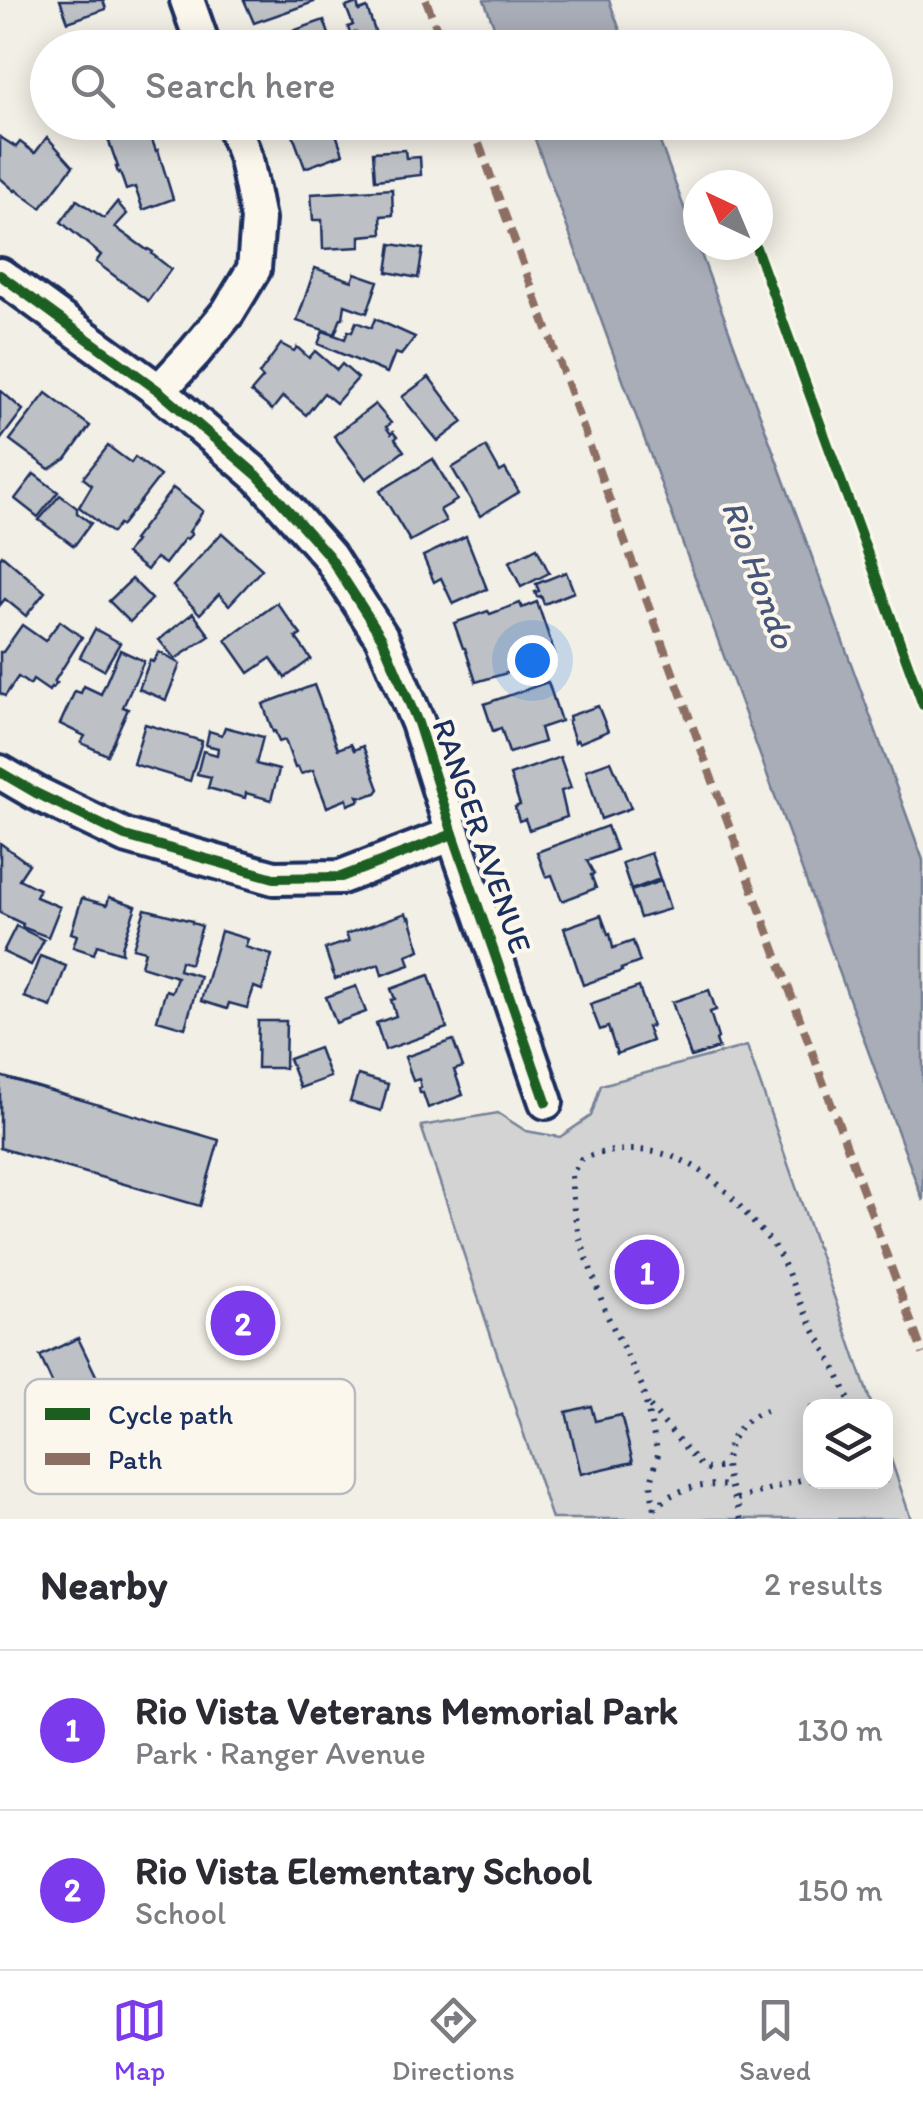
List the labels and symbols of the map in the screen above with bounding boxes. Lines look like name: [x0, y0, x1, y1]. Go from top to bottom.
north arrow: [683, 170, 773, 260]
water label: Rio Hondo: [713, 494, 805, 655]
your location: [507, 635, 558, 686]
street label: RANGER AVENUE: [424, 714, 540, 958]
pin: 1: [614, 1234, 680, 1310]
pin: 2: [210, 1286, 276, 1360]
legend: [25, 1379, 355, 1494]
text: Cycle path: [108, 1397, 233, 1431]
text: Path: [108, 1442, 162, 1476]

